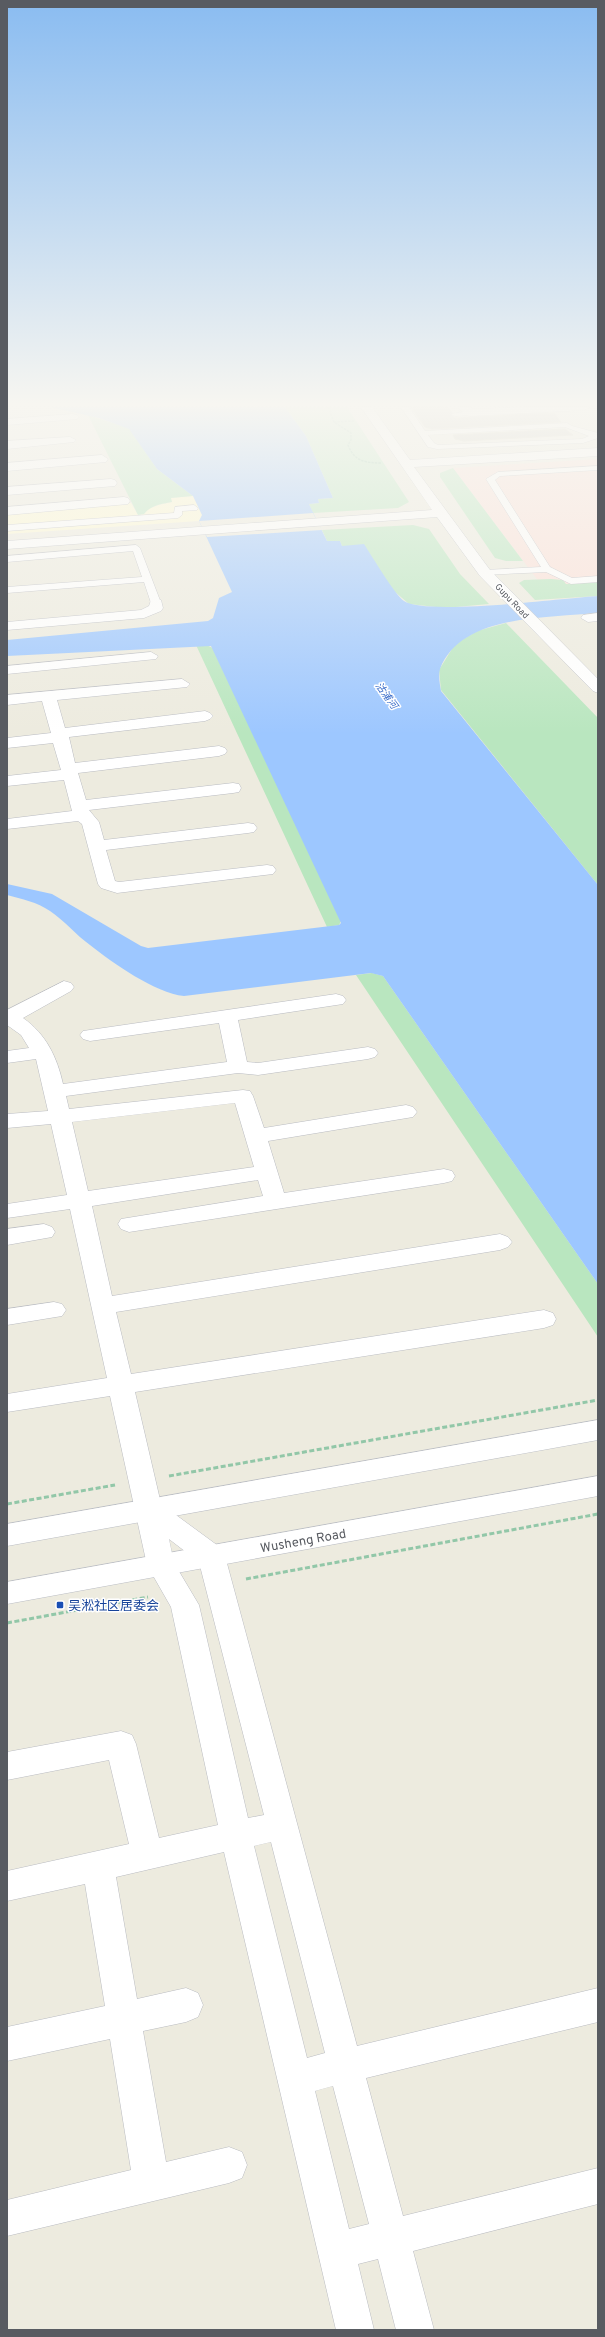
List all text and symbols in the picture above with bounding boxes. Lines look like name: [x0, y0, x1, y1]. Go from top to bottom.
street label: Gupu Road: [492, 582, 531, 621]
water label: 沽浦河: [372, 680, 401, 713]
street label: Wusheng Road: [259, 1527, 348, 1557]
place label: 吴淞社区居委会: [68, 1599, 159, 1615]
marker: 吴淞社区居委会: [55, 1600, 65, 1610]

